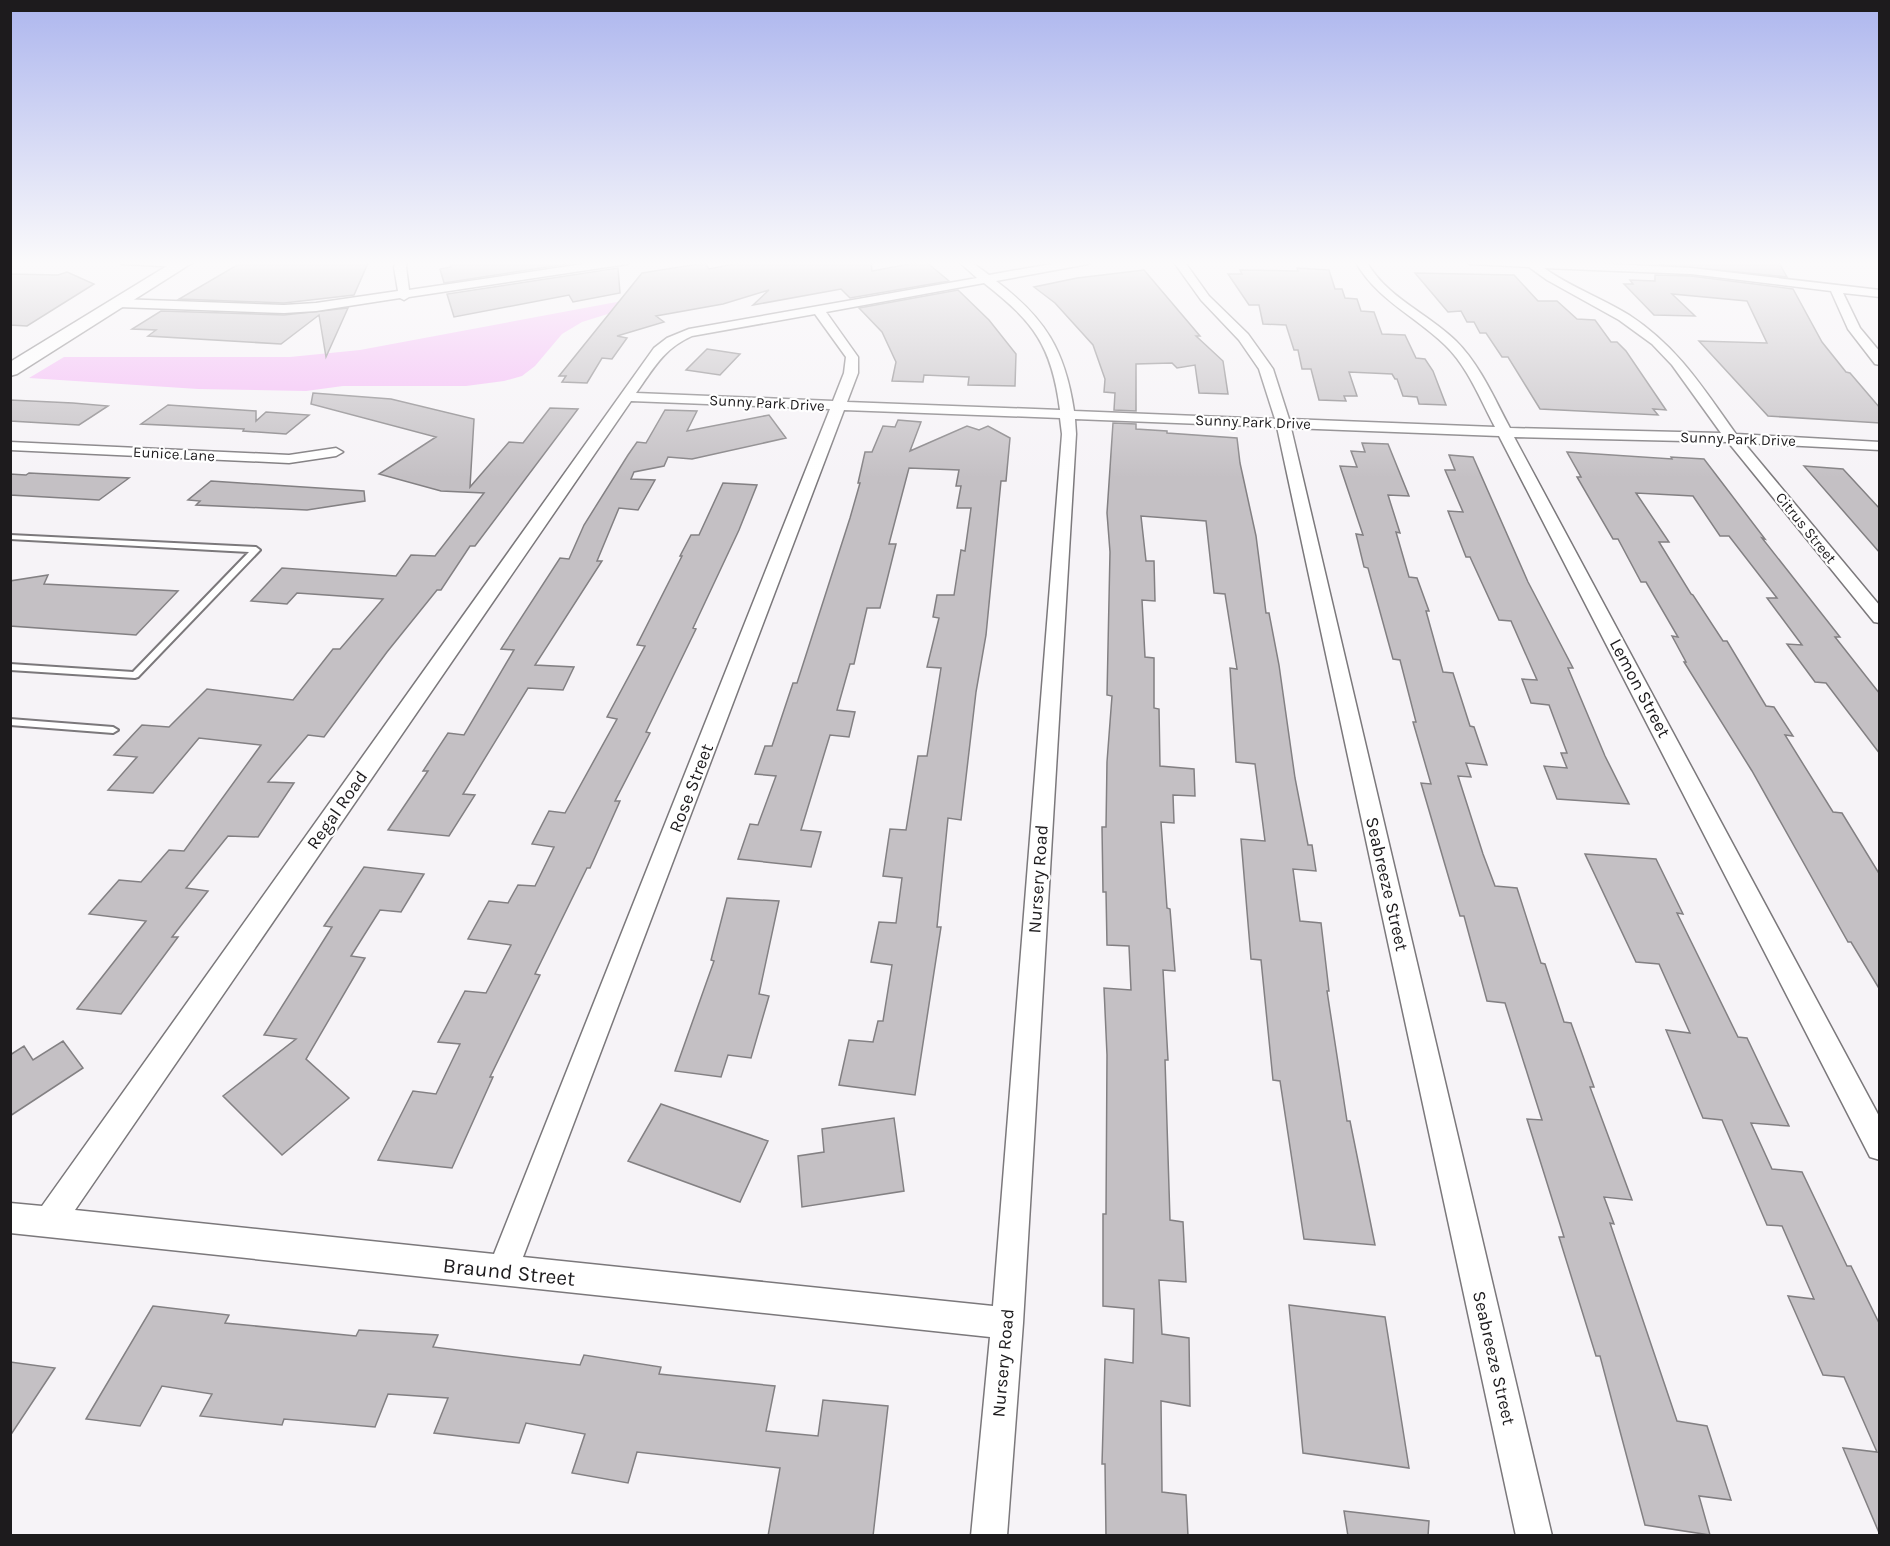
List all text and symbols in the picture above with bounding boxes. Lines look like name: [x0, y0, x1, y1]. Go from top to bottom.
street label: Sunny Park Drive: [709, 391, 825, 415]
street label: Sunny Park Drive: [1195, 411, 1311, 433]
street label: Sunny Park Drive: [1680, 428, 1796, 450]
street label: Eunice Lane: [133, 443, 215, 465]
street label: Citrus Street: [1772, 489, 1840, 568]
street label: Lemon Street: [1605, 635, 1675, 741]
street label: Rose Street: [664, 740, 718, 835]
street label: Regal Road: [302, 766, 372, 854]
street label: Seabreeze Street: [1361, 815, 1413, 954]
street label: Nursery Road: [1023, 824, 1053, 934]
street label: Braund Street: [442, 1253, 576, 1291]
street label: Seabreeze Street: [1468, 1289, 1520, 1428]
street label: Nursery Road: [987, 1308, 1019, 1418]

